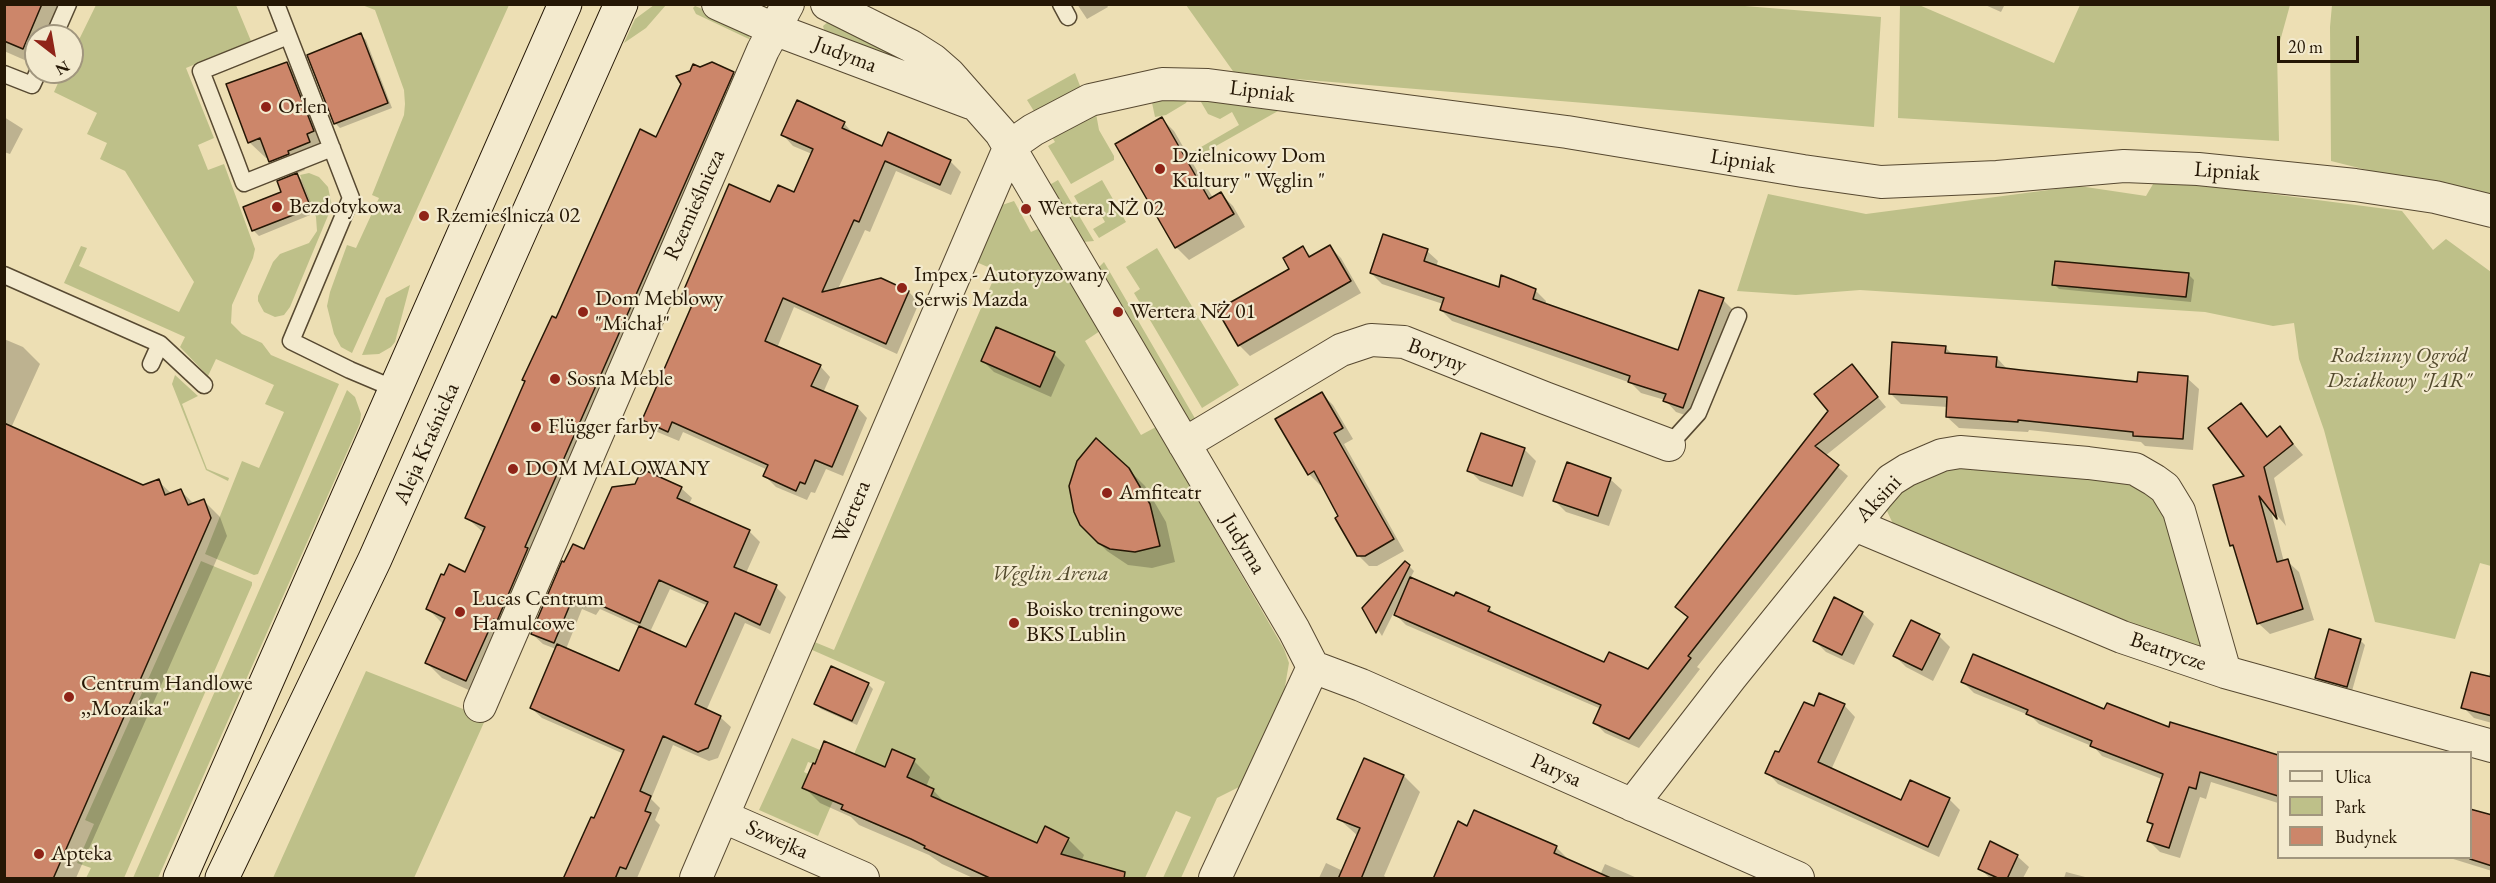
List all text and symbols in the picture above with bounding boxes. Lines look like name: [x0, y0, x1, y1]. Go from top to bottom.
north arrow: [24, 24, 84, 84]
scale bar: [2280, 24, 2362, 62]
street label: Judyma: [810, 31, 880, 79]
text: 20 m: [2288, 35, 2323, 58]
text: N: [52, 56, 73, 80]
street label: Lipniak: [1228, 75, 1296, 109]
place label: Orlen: [278, 94, 328, 120]
marker: Orlen: [259, 100, 273, 114]
place label: Dzielnicowy Dom Kultury " Węglin ": [1172, 143, 1326, 194]
street label: Lipniak: [1708, 144, 1778, 180]
street label: Rzemieślnicza: [659, 145, 731, 265]
street label: Lipniak: [2193, 157, 2261, 187]
marker: Dzielnicowy Dom Kultury " Węglin ": [1153, 162, 1167, 176]
place label: Bezdotykowa: [289, 194, 402, 220]
place label: Wertera NŻ 02: [1038, 196, 1164, 222]
marker: Bezdotykowa: [270, 200, 284, 214]
marker: Wertera NŻ 02: [1019, 202, 1033, 216]
place label: Rzemieślnicza 02: [436, 203, 580, 229]
marker: Rzemieślnicza 02: [417, 209, 431, 223]
place label: Impex - Autoryzowany Serwis Mazda: [914, 262, 1107, 314]
marker: Impex - Autoryzowany Serwis Mazda: [895, 281, 909, 295]
place label: Dom Meblowy "Michał": [595, 286, 724, 338]
place label: Wertera NŻ 01: [1130, 299, 1256, 325]
marker: Dom Meblowy "Michał": [576, 305, 590, 319]
marker: Wertera NŻ 01: [1111, 305, 1125, 319]
street label: Boryny: [1404, 333, 1470, 379]
park label: Rodzinny Ogród Działkowy "JAR": [2327, 343, 2471, 394]
place label: Sosna Meble: [567, 366, 673, 392]
marker: Sosna Meble: [548, 372, 562, 386]
street label: Aleja Kraśnicka: [388, 379, 466, 509]
place label: Flügger farby: [548, 414, 659, 440]
marker: Flügger farby: [529, 420, 543, 434]
place label: DOM MALOWANY: [525, 456, 709, 482]
marker: DOM MALOWANY: [506, 462, 520, 476]
street label: Aksini: [1851, 470, 1907, 528]
street label: Wertera: [827, 477, 877, 547]
place label: Amfiteatr: [1119, 480, 1201, 506]
marker: Amfiteatr: [1100, 486, 1114, 500]
street label: Judyma: [1215, 509, 1271, 579]
park label: Węglin Arena: [991, 561, 1109, 587]
place label: Lucas Centrum Hamulcowe: [472, 586, 604, 638]
place label: Boisko treningowe BKS Lublin: [1026, 597, 1183, 648]
marker: Lucas Centrum Hamulcowe: [453, 605, 467, 619]
marker: Boisko treningowe BKS Lublin: [1007, 616, 1021, 630]
street label: Beatrycze: [2126, 627, 2210, 677]
place label: Centrum Handlowe ,,Mozaika": [81, 671, 252, 722]
marker: Centrum Handlowe ,,Mozaika": [62, 690, 76, 704]
street label: Parysa: [1527, 748, 1585, 794]
legend: [2277, 751, 2472, 859]
text: Ulica: [2335, 765, 2371, 788]
text: Park: [2335, 795, 2366, 818]
street label: Szwejka: [742, 815, 812, 865]
text: Budynek: [2335, 825, 2397, 848]
place label: Apteka: [51, 841, 112, 867]
marker: Apteka: [32, 847, 46, 861]

